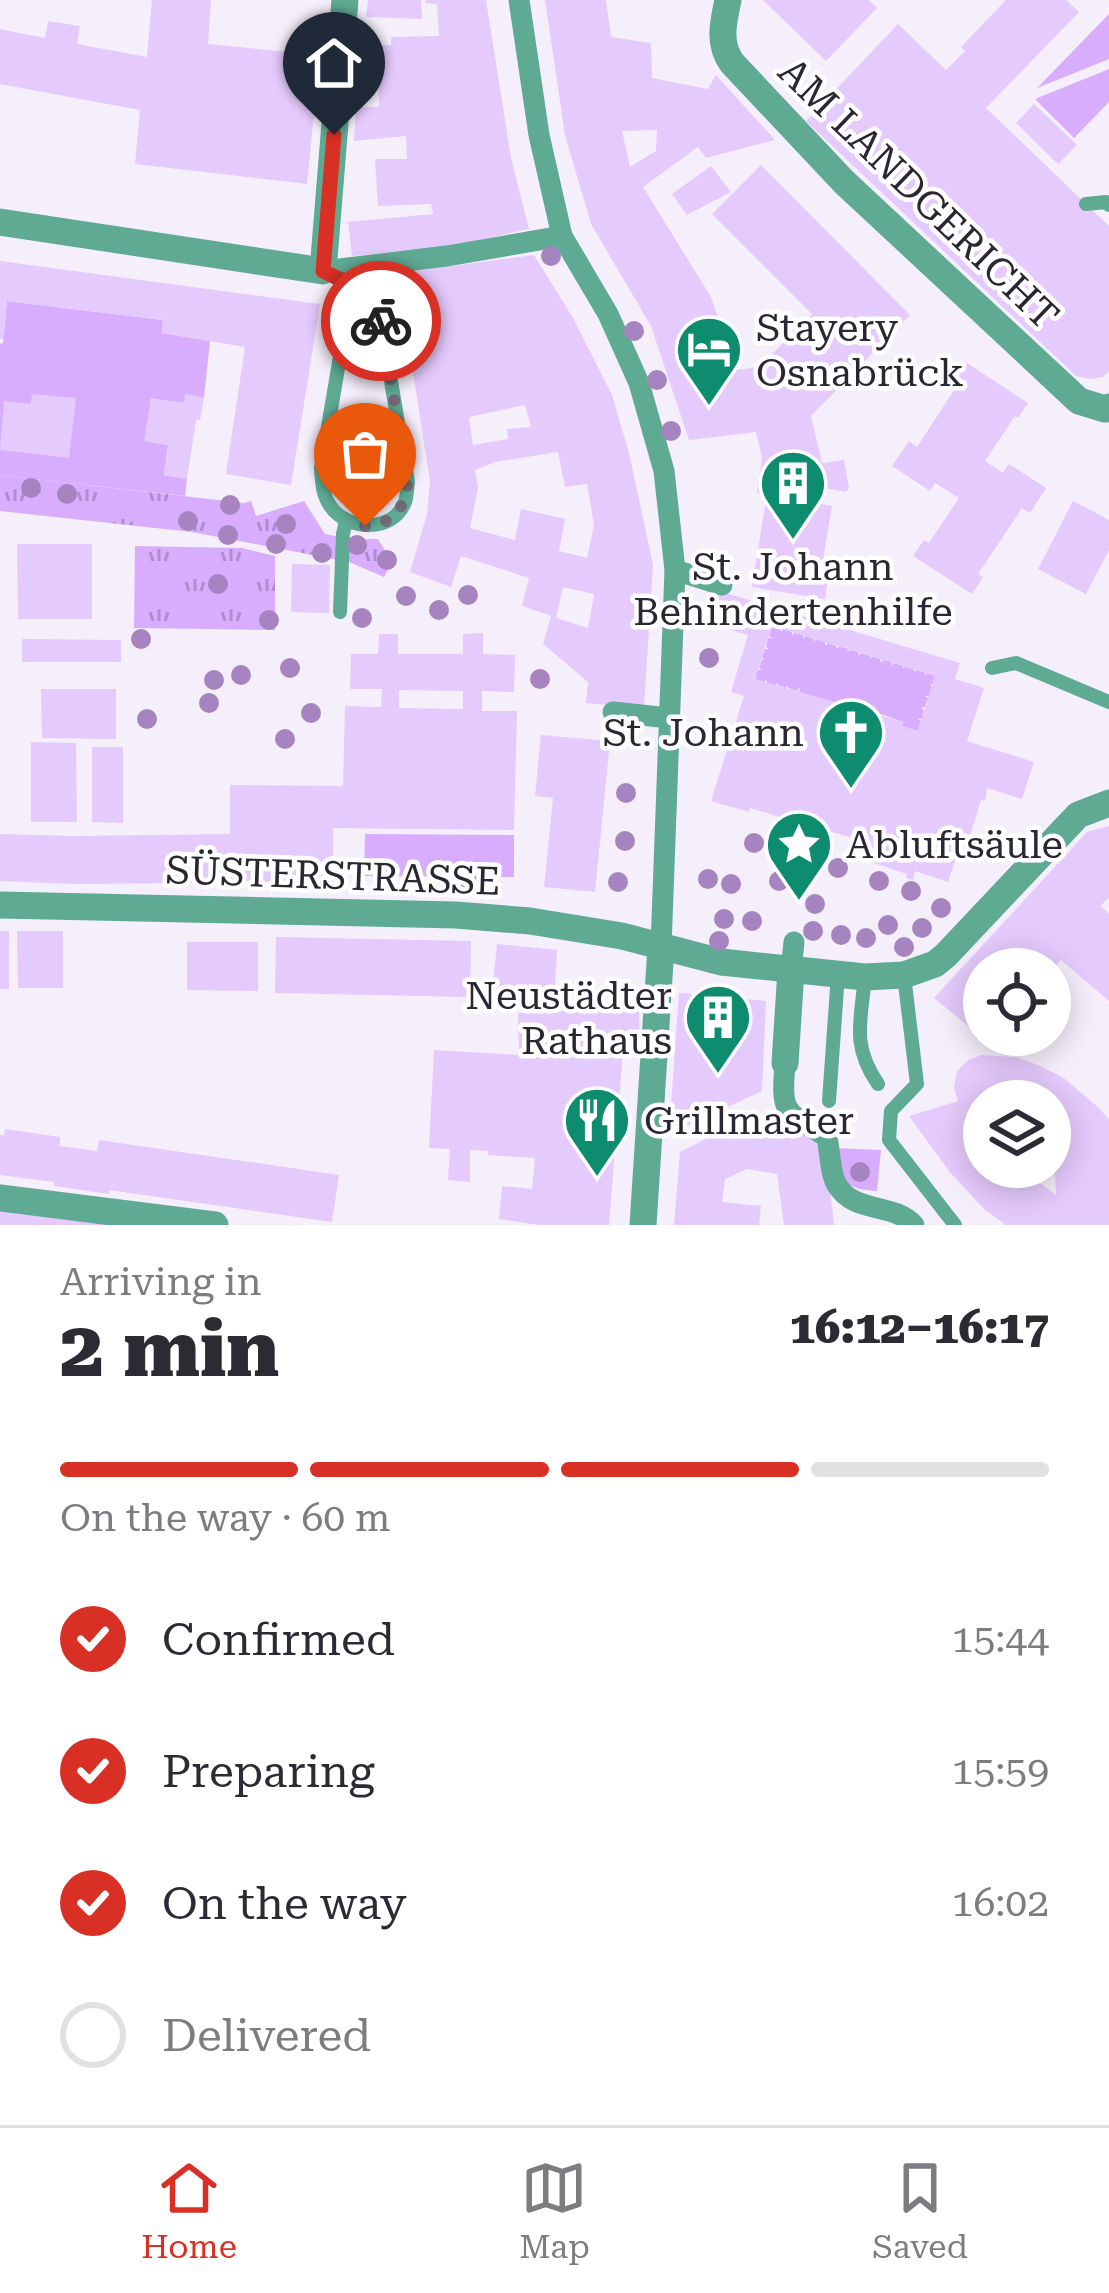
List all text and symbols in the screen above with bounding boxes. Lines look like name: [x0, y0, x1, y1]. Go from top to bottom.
pin: [283, 12, 385, 135]
icon: home: [301, 30, 367, 96]
street label: AM LANDGERICHT: [769, 48, 1068, 339]
courier: [321, 261, 441, 381]
icon: bike: [348, 288, 414, 354]
place label: Stayery Osnabrück: [756, 305, 964, 396]
hotel icon: Stayery Osnabrück: [674, 314, 744, 408]
pin: [314, 403, 416, 526]
icon: bag: [332, 421, 398, 487]
building icon: St. Johann Behindertenhilfe: [758, 448, 828, 542]
place label: St. Johann Behindertenhilfe: [633, 544, 953, 635]
church icon: St. Johann: [816, 697, 886, 791]
place label: St. Johann: [603, 710, 804, 756]
place icon: Abluftsäule: [764, 809, 834, 903]
place label: Abluftsäule: [846, 822, 1063, 868]
street label: SÜSTERSTRASSE: [165, 847, 501, 905]
map controls: [963, 948, 1071, 1188]
button: locate: [963, 948, 1071, 1056]
place label: Neustädter Rathaus: [465, 973, 672, 1064]
building icon: Neustädter Rathaus: [683, 982, 753, 1076]
button: layers: [963, 1080, 1071, 1188]
restaurant icon: Grillmaster: [562, 1085, 632, 1179]
place label: Grillmaster: [644, 1098, 854, 1144]
text: Arriving in: [60, 1259, 262, 1305]
text: 16:12–16:17: [790, 1301, 1049, 1354]
text: 2 min: [60, 1304, 279, 1395]
text: On the way · 60 m: [60, 1495, 391, 1541]
icon: check: [60, 1606, 126, 1672]
text: Confirmed: [162, 1613, 395, 1666]
text: 15:44: [952, 1616, 1049, 1662]
icon: check: [60, 1738, 126, 1804]
text: Preparing: [162, 1745, 375, 1798]
text: 15:59: [952, 1748, 1049, 1794]
icon: check: [60, 1870, 126, 1936]
text: On the way: [162, 1877, 407, 1930]
text: 16:02: [952, 1880, 1049, 1926]
text: Delivered: [162, 2009, 371, 2062]
tab: Home: [141, 2155, 237, 2266]
tab: Map: [519, 2155, 590, 2266]
tab: Saved: [872, 2155, 968, 2266]

